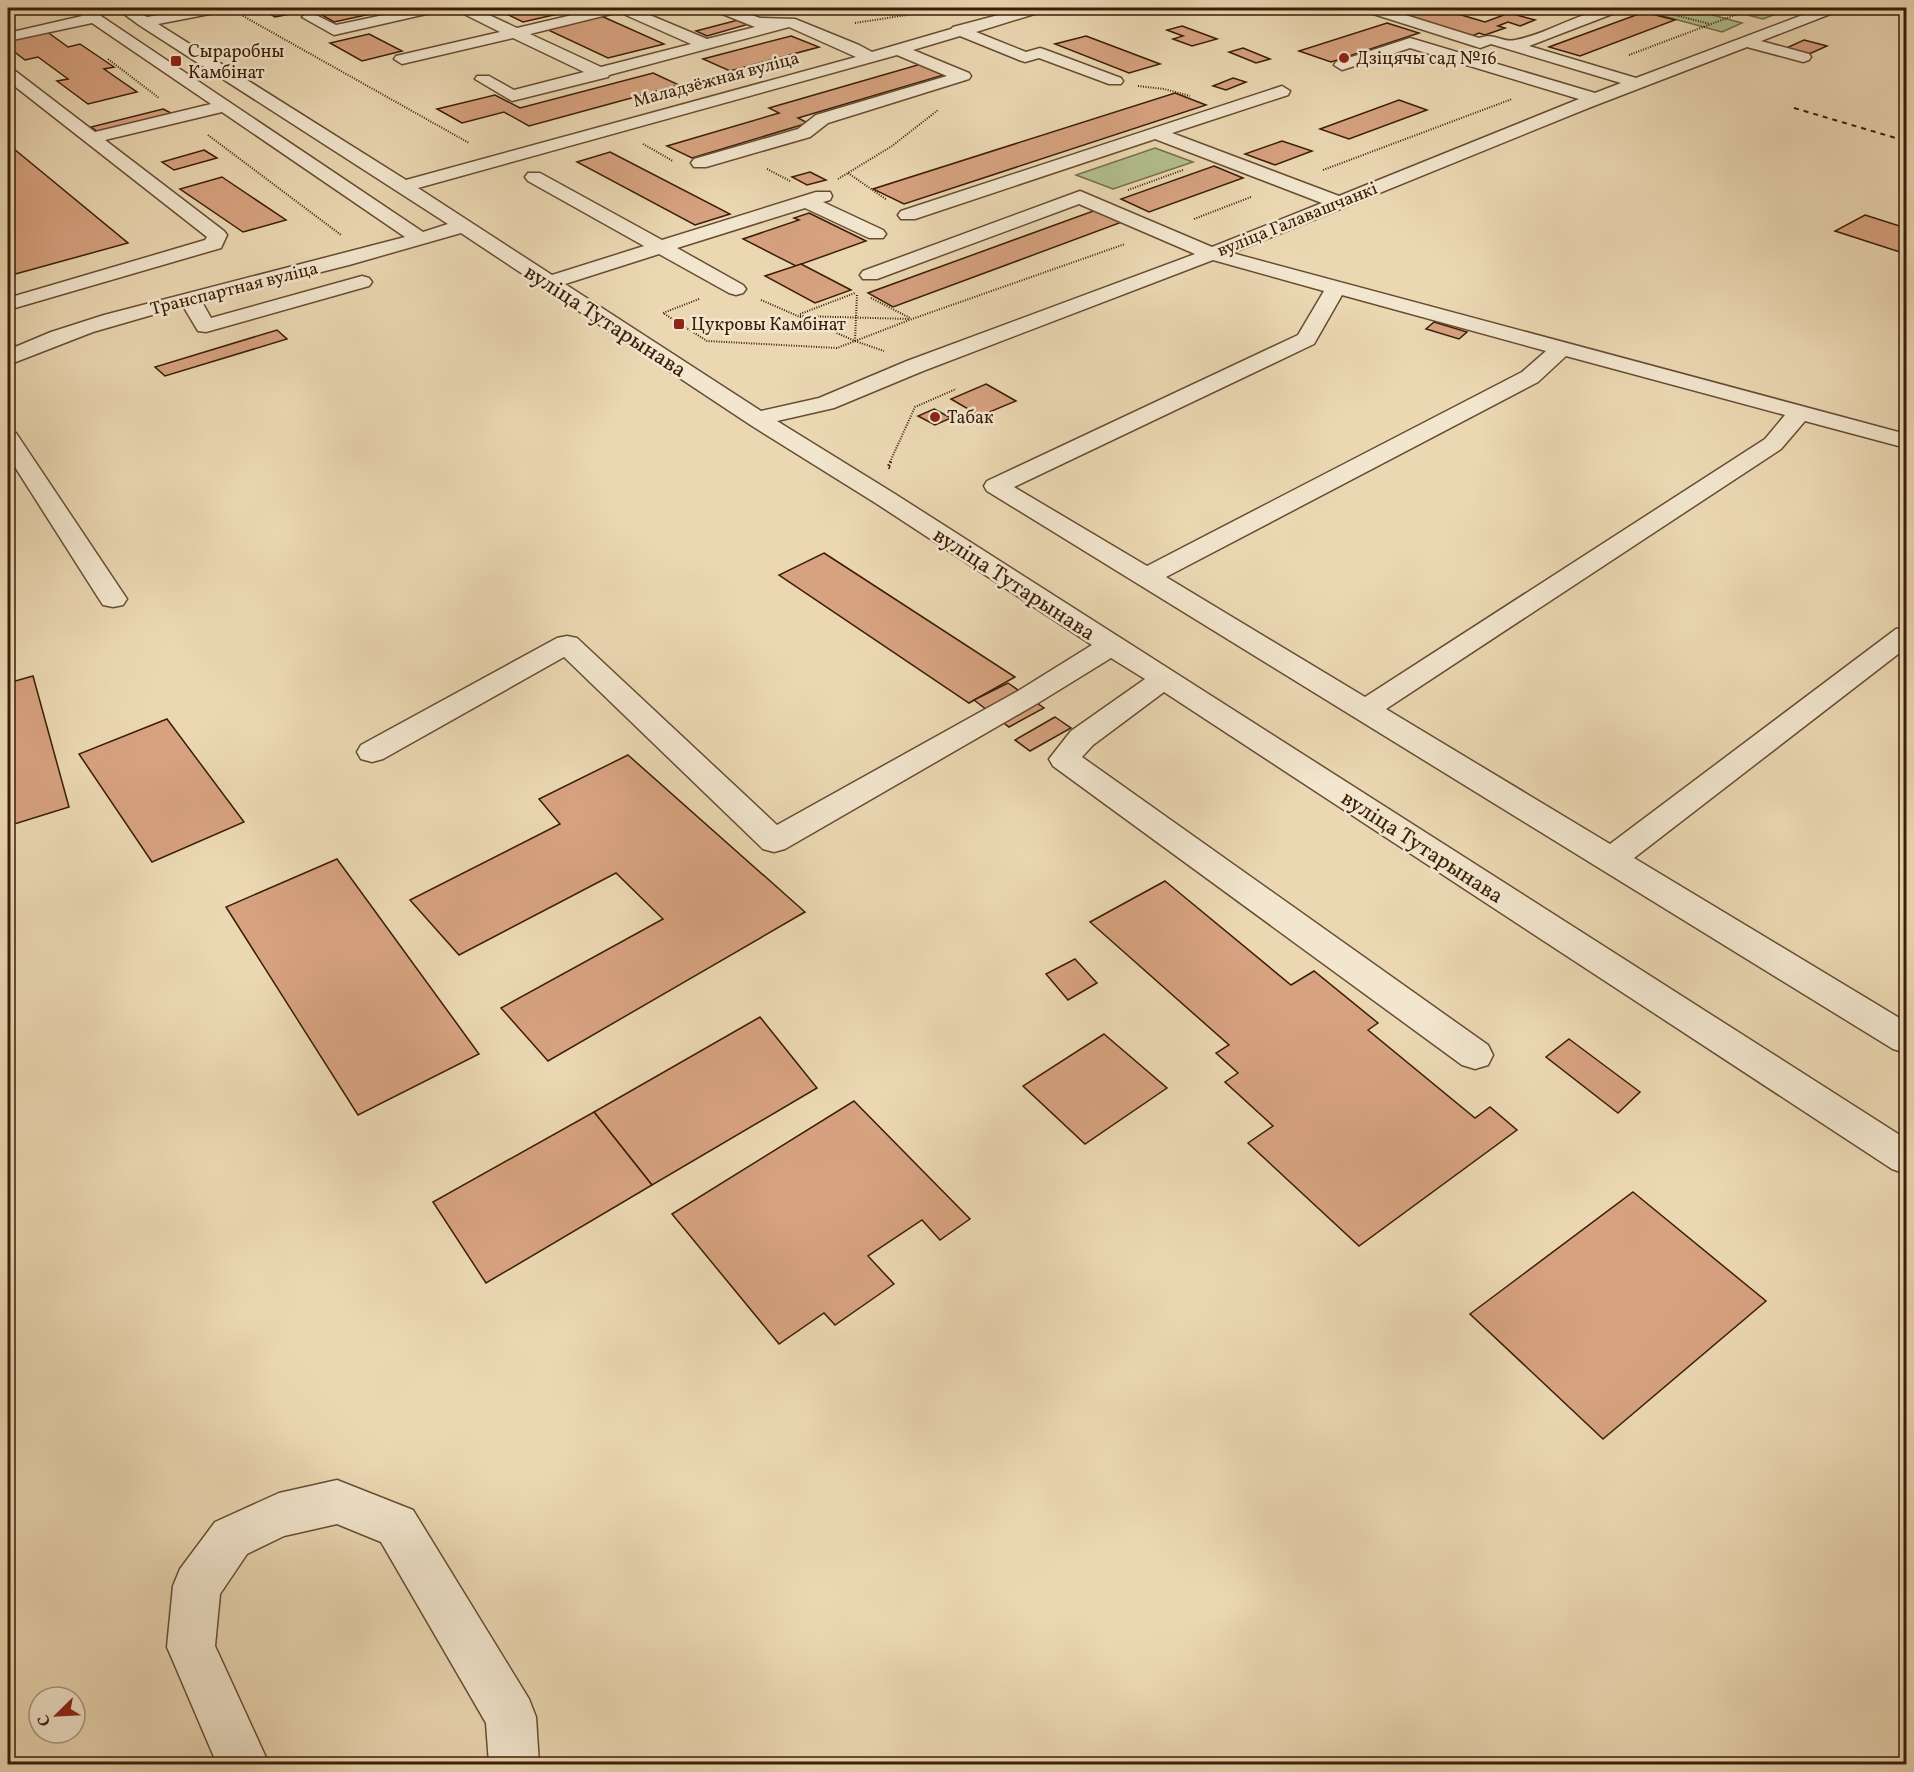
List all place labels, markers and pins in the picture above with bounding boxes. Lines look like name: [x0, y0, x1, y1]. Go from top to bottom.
place label: Сыраробны Камбінат: [188, 40, 285, 86]
place label: Дзіцячы сад №16: [1356, 47, 1497, 72]
marker: Дзіцячы сад №16: [1337, 51, 1351, 65]
marker: Сыраробны Камбінат: [169, 54, 183, 68]
place label: Цукровы Камбінат: [691, 313, 846, 338]
marker: Цукровы Камбінат: [672, 317, 686, 331]
place label: Табак: [947, 406, 994, 431]
marker: Табак: [928, 410, 942, 424]

